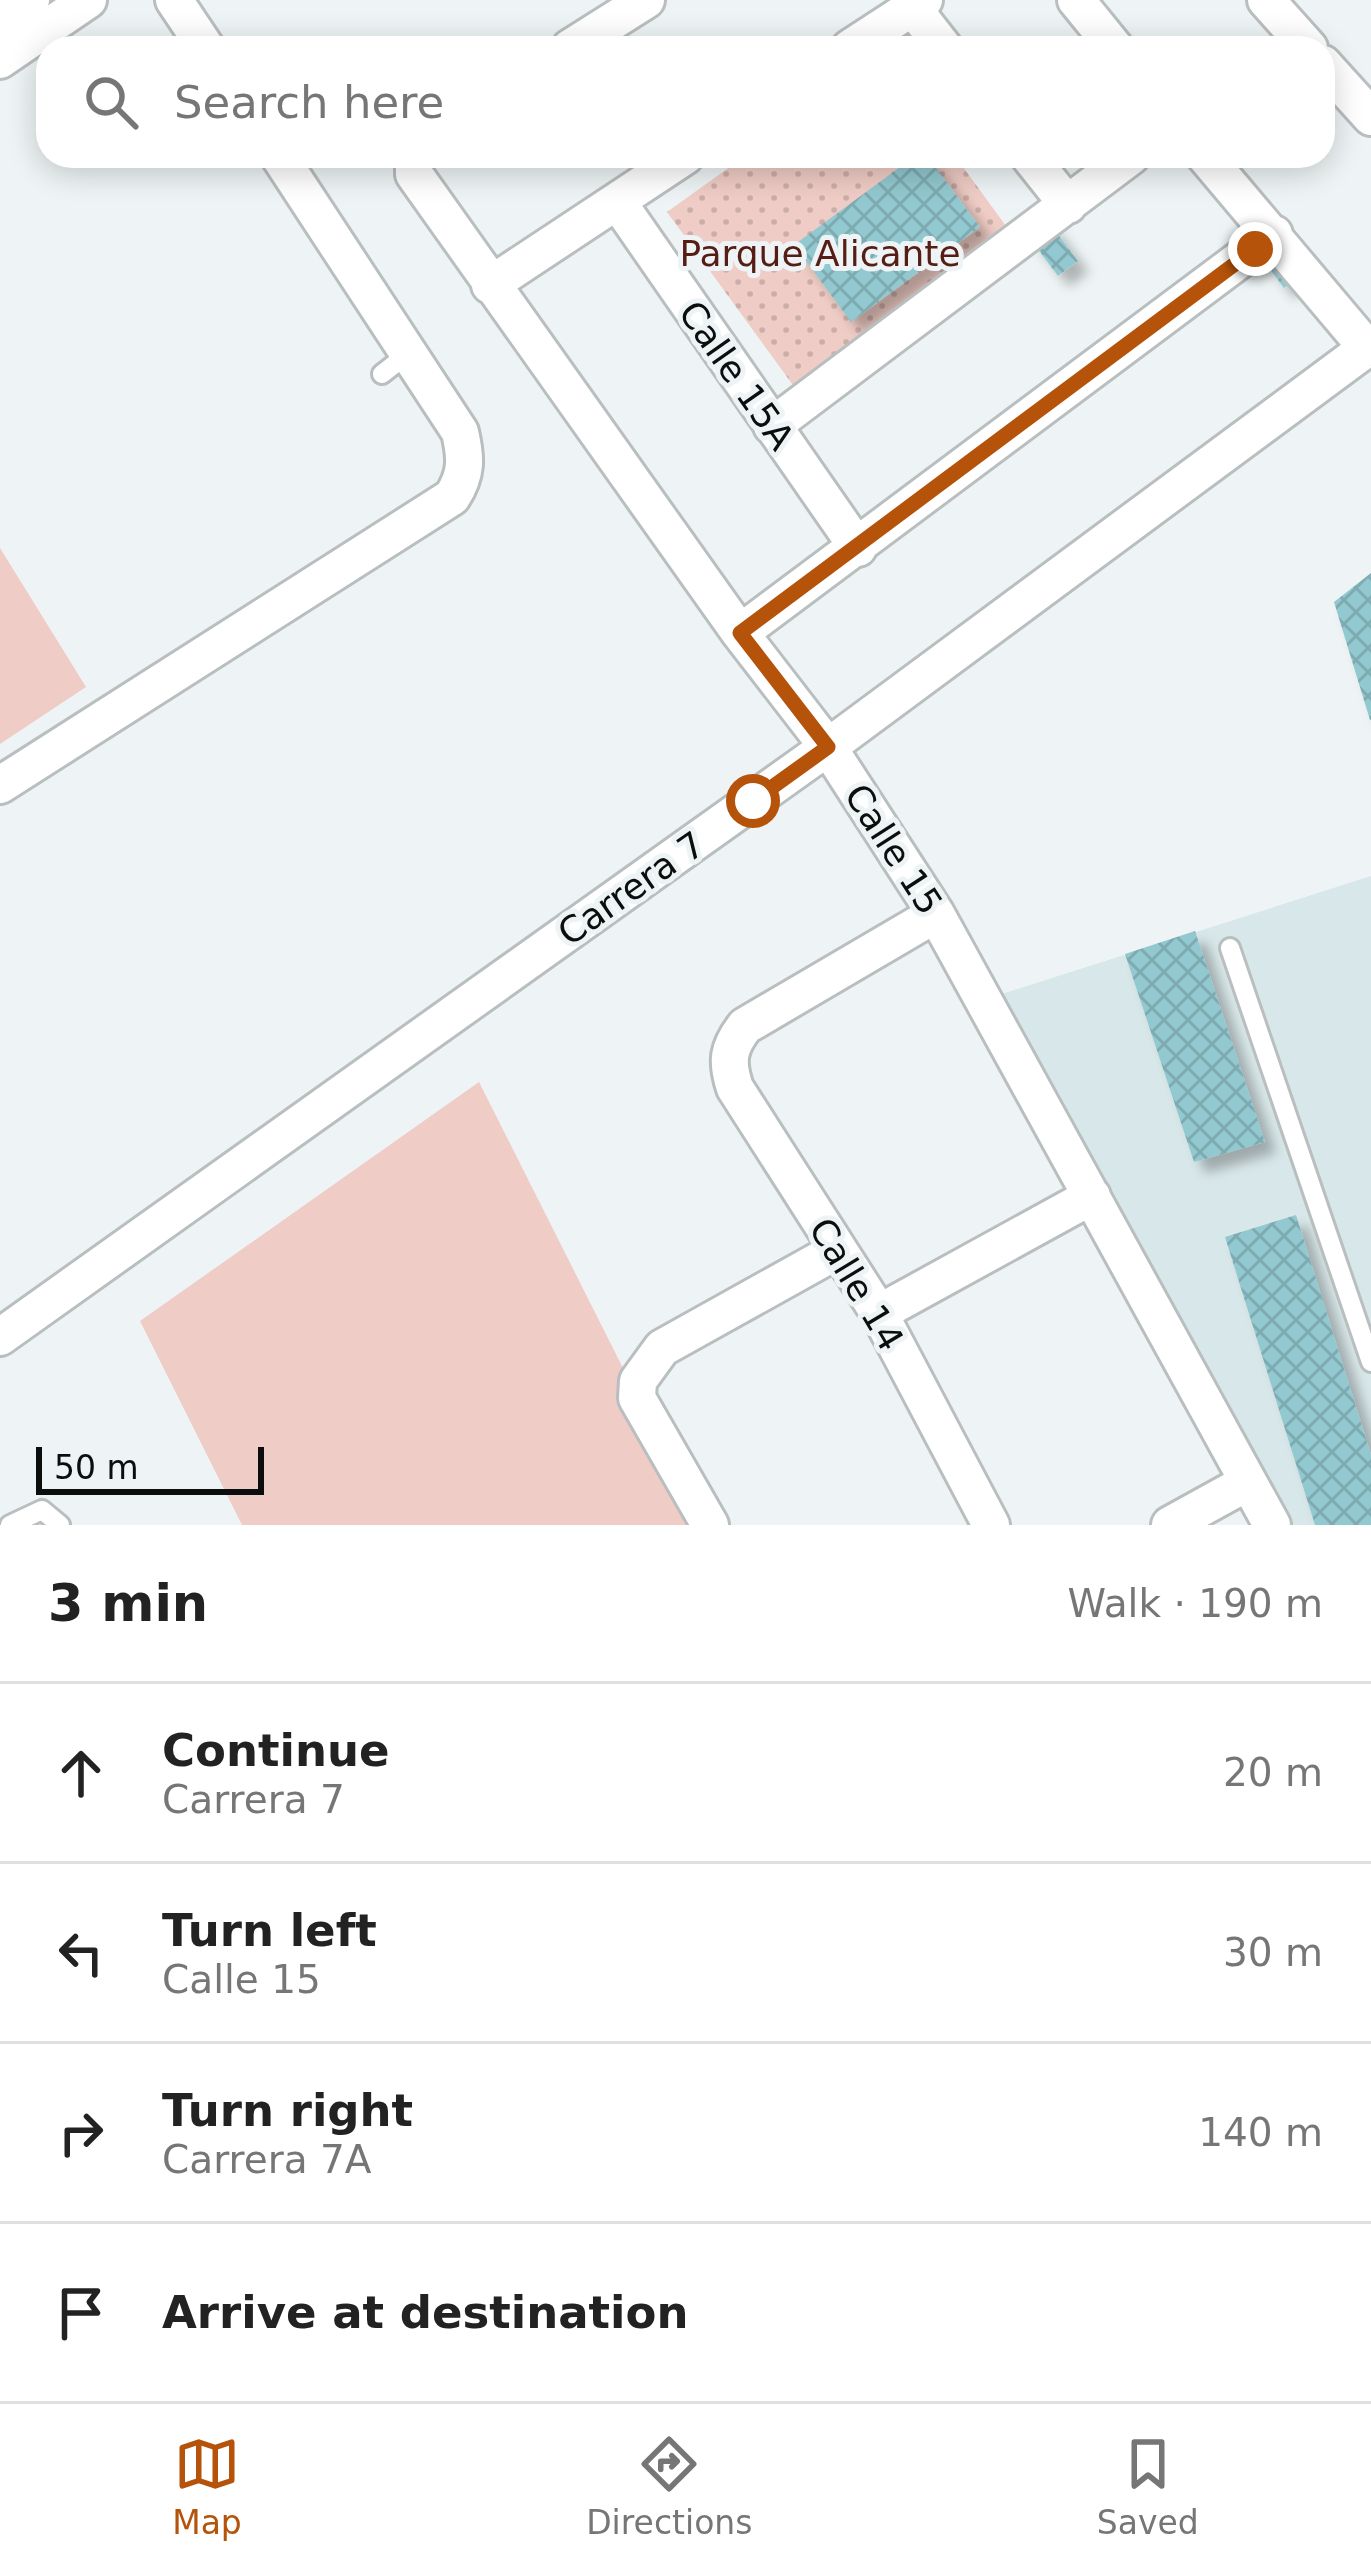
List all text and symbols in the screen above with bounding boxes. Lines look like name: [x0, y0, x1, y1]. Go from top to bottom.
search box: [36, 36, 1335, 168]
icon: search: [78, 69, 144, 135]
text: Search here: [174, 76, 444, 129]
route end: [1228, 222, 1282, 276]
park label: Parque Alicante: [679, 233, 961, 274]
street label: Calle 15A: [671, 293, 803, 457]
route start: [726, 774, 780, 828]
street label: Calle 15: [836, 777, 951, 922]
street label: Carrera 7: [550, 823, 712, 954]
street label: Calle 14: [801, 1211, 912, 1358]
scale bar: [36, 1441, 264, 1494]
text: 50 m: [54, 1448, 139, 1487]
text: 3 min: [48, 1574, 208, 1633]
text: Walk · 190 m: [1068, 1581, 1323, 1626]
text: Continue: [162, 1724, 390, 1777]
icon: ahead: [48, 1740, 114, 1806]
text: 20 m: [1223, 1750, 1323, 1795]
text: Carrera 7: [162, 1777, 345, 1822]
text: Turn left: [162, 1904, 377, 1957]
icon: left: [48, 1920, 114, 1986]
text: 30 m: [1223, 1930, 1323, 1975]
text: Calle 15: [162, 1957, 321, 2002]
text: Turn right: [162, 2084, 413, 2137]
icon: right: [48, 2100, 114, 2166]
text: 140 m: [1198, 2110, 1323, 2155]
text: Carrera 7A: [162, 2137, 371, 2182]
icon: arrive: [48, 2280, 114, 2346]
text: Arrive at destination: [162, 2286, 688, 2339]
tab: Map: [172, 2431, 242, 2542]
tab: Directions: [586, 2431, 752, 2542]
tab: Saved: [1097, 2431, 1199, 2542]

